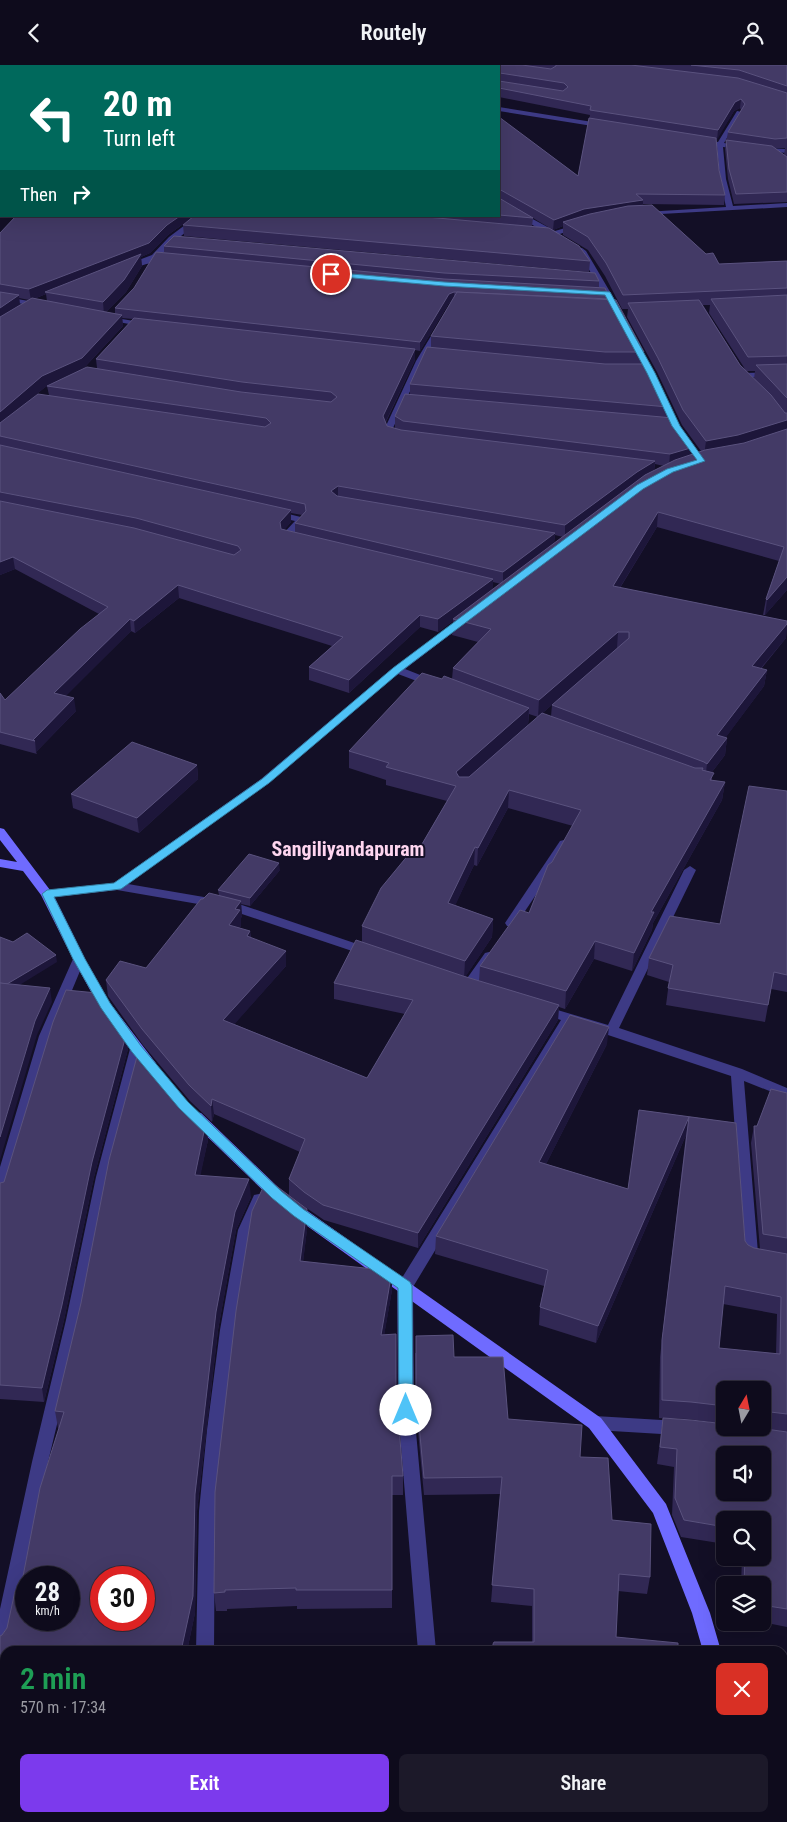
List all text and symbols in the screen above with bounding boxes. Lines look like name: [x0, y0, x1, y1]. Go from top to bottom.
icon: back: [20, 19, 48, 47]
icon: person: [739, 19, 767, 47]
text: Routely: [360, 20, 427, 45]
text: 20 m: [103, 84, 172, 125]
icon: left: [20, 85, 85, 150]
text: Turn left: [103, 126, 175, 151]
icon: right: [67, 180, 95, 208]
text: Then: [20, 183, 57, 206]
pin: [310, 253, 352, 295]
icon: arrive: [317, 260, 345, 288]
district label: Sangiliyandapuram: [272, 837, 424, 861]
north arrow: [716, 1381, 771, 1436]
map controls: [716, 1381, 771, 1631]
position arrow: [379, 1383, 431, 1435]
button: sound: [716, 1446, 771, 1501]
button: search: [716, 1511, 771, 1566]
speed limit sign: 30: [90, 1566, 155, 1631]
button: layers: [716, 1576, 771, 1631]
text: 28: [35, 1578, 60, 1607]
text: km/h: [35, 1604, 60, 1618]
text: 2 min: [20, 1661, 86, 1696]
button: close: [716, 1663, 768, 1715]
text: 570 m · 17:34: [20, 1698, 106, 1717]
button: Exit: [20, 1754, 389, 1812]
button: Share: [399, 1754, 768, 1812]

